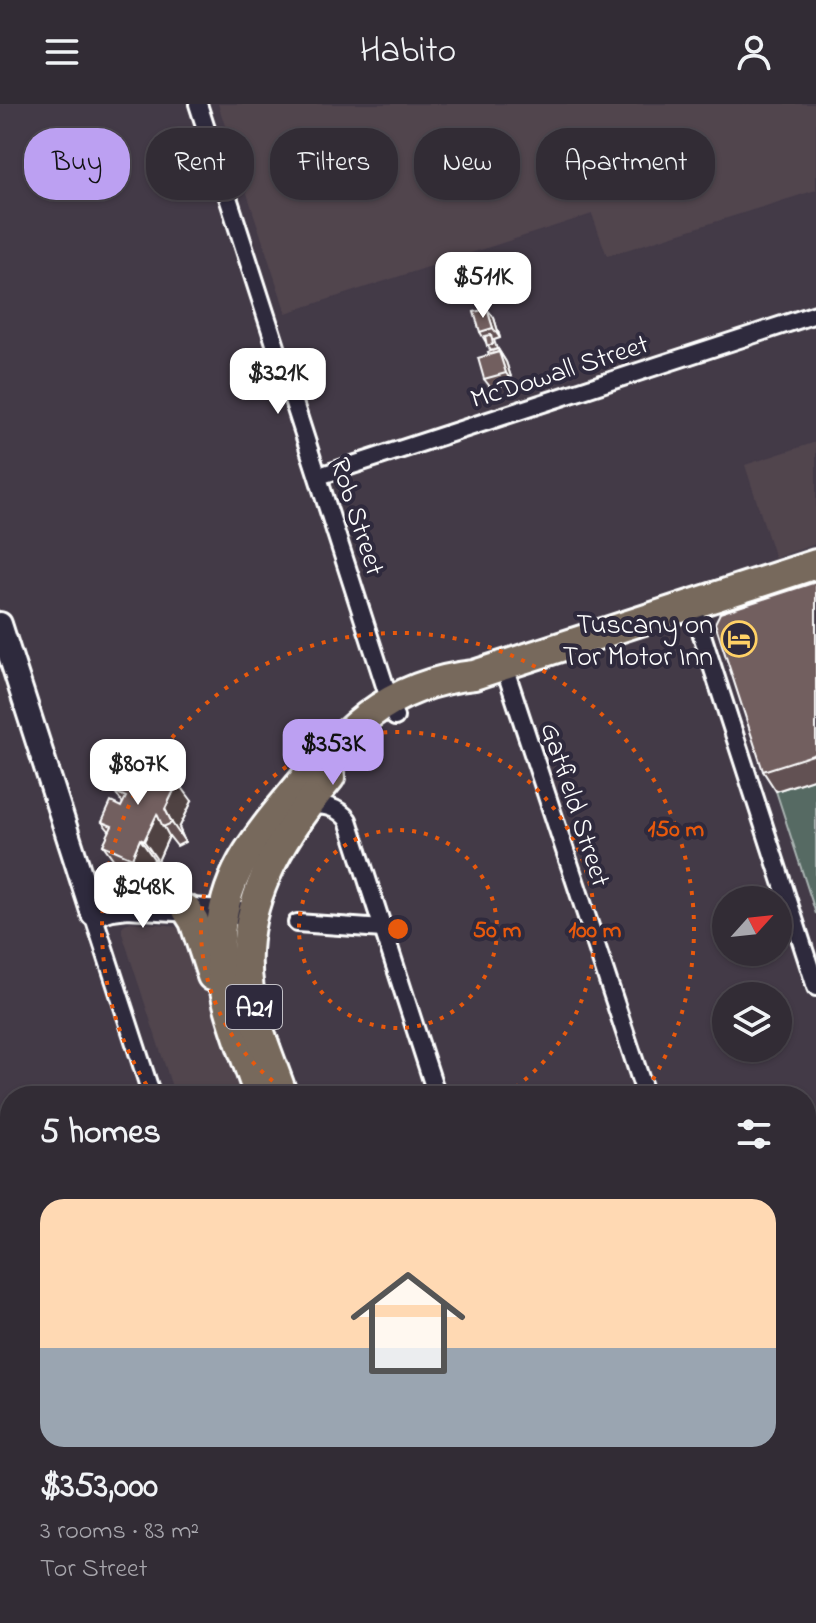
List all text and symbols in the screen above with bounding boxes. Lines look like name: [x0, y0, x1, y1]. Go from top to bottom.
text: Habito: [360, 26, 456, 79]
icon: menu: [40, 30, 84, 74]
icon: person: [732, 30, 776, 74]
chip: Buy: [24, 128, 130, 200]
chip: Rent: [146, 128, 254, 200]
chip: Filters: [270, 128, 398, 200]
chip: New: [414, 128, 520, 200]
chip: Apartment: [536, 128, 715, 200]
pin: $511K: [427, 252, 539, 320]
text: $511K: [453, 259, 513, 297]
street label: McDowall Street: [466, 325, 654, 421]
pin: $321K: [222, 348, 334, 416]
text: $321K: [248, 355, 308, 393]
street label: Rob Street: [317, 453, 394, 581]
place label: Tuscany on Tor Motor Inn: [562, 606, 713, 679]
hotel icon: Tuscany on Tor Motor Inn: [720, 620, 758, 658]
street label: Gatfield Street: [528, 718, 620, 893]
pin: $353K: [277, 719, 389, 787]
text: $353K: [301, 726, 365, 764]
pin: $807K: [82, 739, 194, 807]
text: $807K: [108, 746, 168, 784]
text: 150 m: [648, 813, 705, 848]
pin: $248K: [87, 862, 199, 930]
text: $248K: [112, 869, 174, 907]
north arrow: [712, 886, 792, 966]
map controls: [712, 886, 792, 1062]
text: 50 m: [473, 914, 522, 949]
text: 100 m: [569, 914, 622, 949]
centre of rings: [384, 915, 412, 943]
button: layers: [712, 982, 792, 1062]
road number: A21: [226, 985, 282, 1029]
text: 5 homes: [40, 1109, 161, 1159]
icon: filters: [732, 1112, 776, 1156]
icon: home: [336, 1251, 480, 1395]
text: $353,000: [40, 1463, 158, 1513]
text: 3 rooms · 83 m²: [40, 1513, 199, 1551]
text: Tor Street: [40, 1551, 147, 1589]

